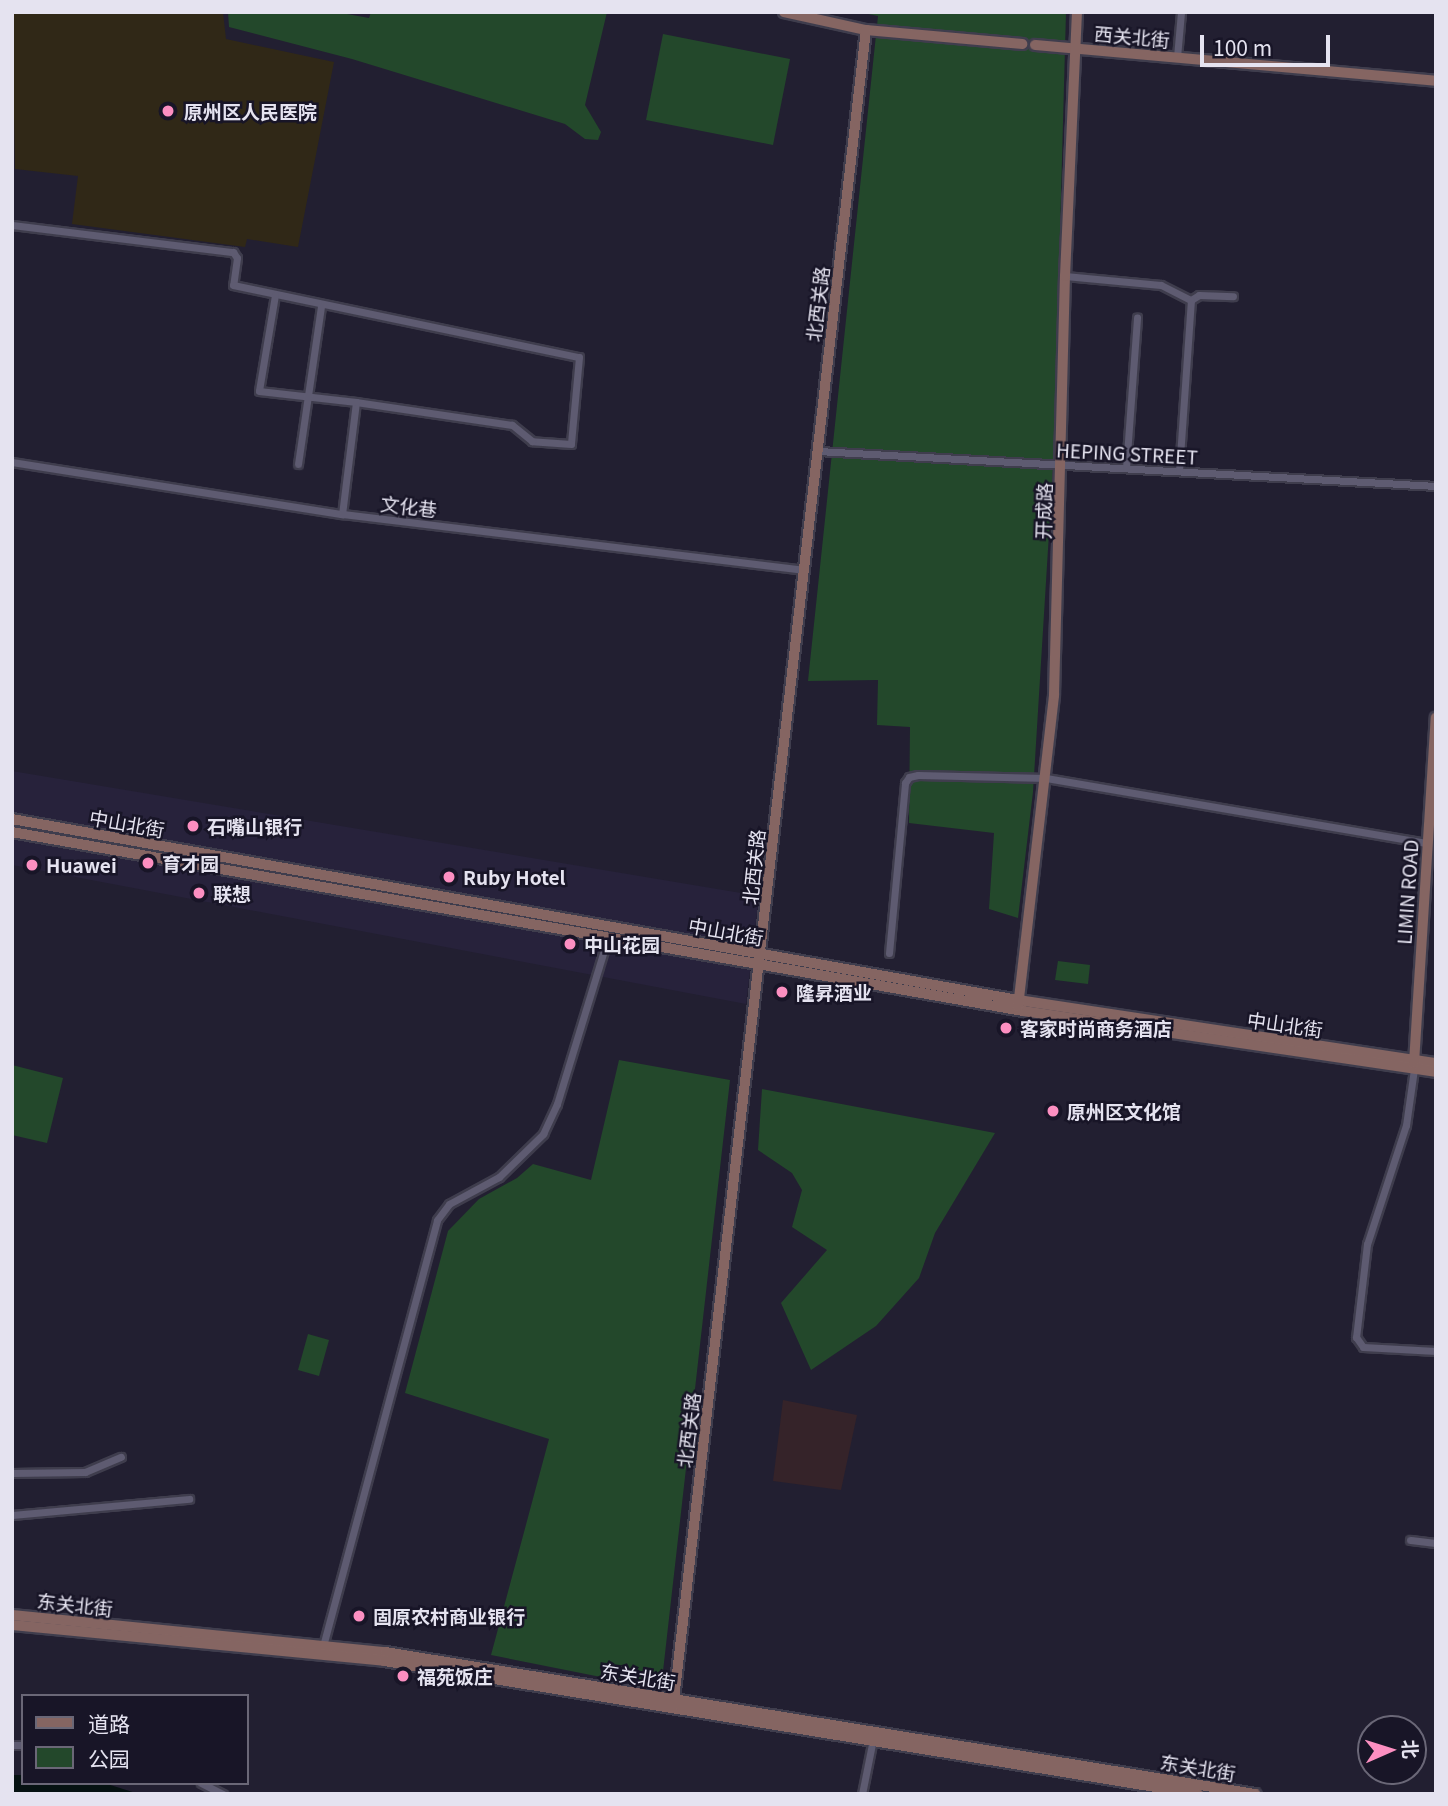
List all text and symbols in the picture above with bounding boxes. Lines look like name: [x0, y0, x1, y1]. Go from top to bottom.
street label: 西关北街: [1093, 21, 1171, 51]
scale bar: [1203, 21, 1332, 65]
text: 100 m: [1213, 32, 1272, 62]
place label: 原州区人民医院: [184, 100, 317, 122]
marker: 原州区人民医院: [158, 101, 178, 121]
street label: 北西关路: [801, 265, 833, 343]
street label: HEPING STREET: [1056, 438, 1198, 468]
street label: 开成路: [1031, 482, 1055, 540]
street label: 文化巷: [379, 491, 439, 521]
street label: 中山北街: [88, 805, 166, 841]
place label: 石嘴山银行: [207, 815, 302, 837]
marker: 石嘴山银行: [185, 818, 201, 834]
street label: 北西关路: [738, 828, 768, 906]
street label: LIMIN ROAD: [1392, 839, 1422, 945]
place label: 育才园: [162, 852, 219, 874]
place label: Huawei: [46, 854, 117, 876]
marker: 育才园: [140, 855, 156, 871]
marker: Huawei: [24, 857, 40, 873]
place label: Ruby Hotel: [463, 866, 565, 888]
marker: Ruby Hotel: [441, 869, 457, 885]
place label: 联想: [213, 882, 251, 904]
marker: 联想: [191, 885, 207, 901]
street label: 中山北街: [687, 913, 765, 949]
place label: 中山花园: [584, 933, 660, 955]
marker: 中山花园: [562, 936, 578, 952]
place label: 隆昇酒业: [796, 981, 872, 1003]
marker: 隆昇酒业: [774, 984, 790, 1000]
street label: 中山北街: [1246, 1007, 1324, 1041]
place label: 客家时尚商务酒店: [1020, 1017, 1172, 1039]
marker: 客家时尚商务酒店: [998, 1020, 1014, 1036]
place label: 原州区文化馆: [1067, 1100, 1181, 1122]
marker: 原州区文化馆: [1045, 1103, 1061, 1119]
street label: 北西关路: [672, 1391, 704, 1469]
street label: 东关北街: [36, 1589, 114, 1619]
place label: 固原农村商业银行: [373, 1605, 525, 1627]
marker: 固原农村商业银行: [351, 1608, 367, 1624]
street label: 东关北街: [599, 1659, 677, 1693]
place label: 福苑饭庄: [417, 1665, 493, 1687]
marker: 福苑饭庄: [395, 1668, 411, 1684]
legend: [21, 1694, 248, 1785]
text: 道路: [88, 1708, 130, 1738]
north arrow: [1357, 1715, 1427, 1785]
text: 北: [1397, 1739, 1425, 1759]
text: 公园: [88, 1743, 130, 1773]
street label: 东关北街: [1159, 1750, 1237, 1784]

